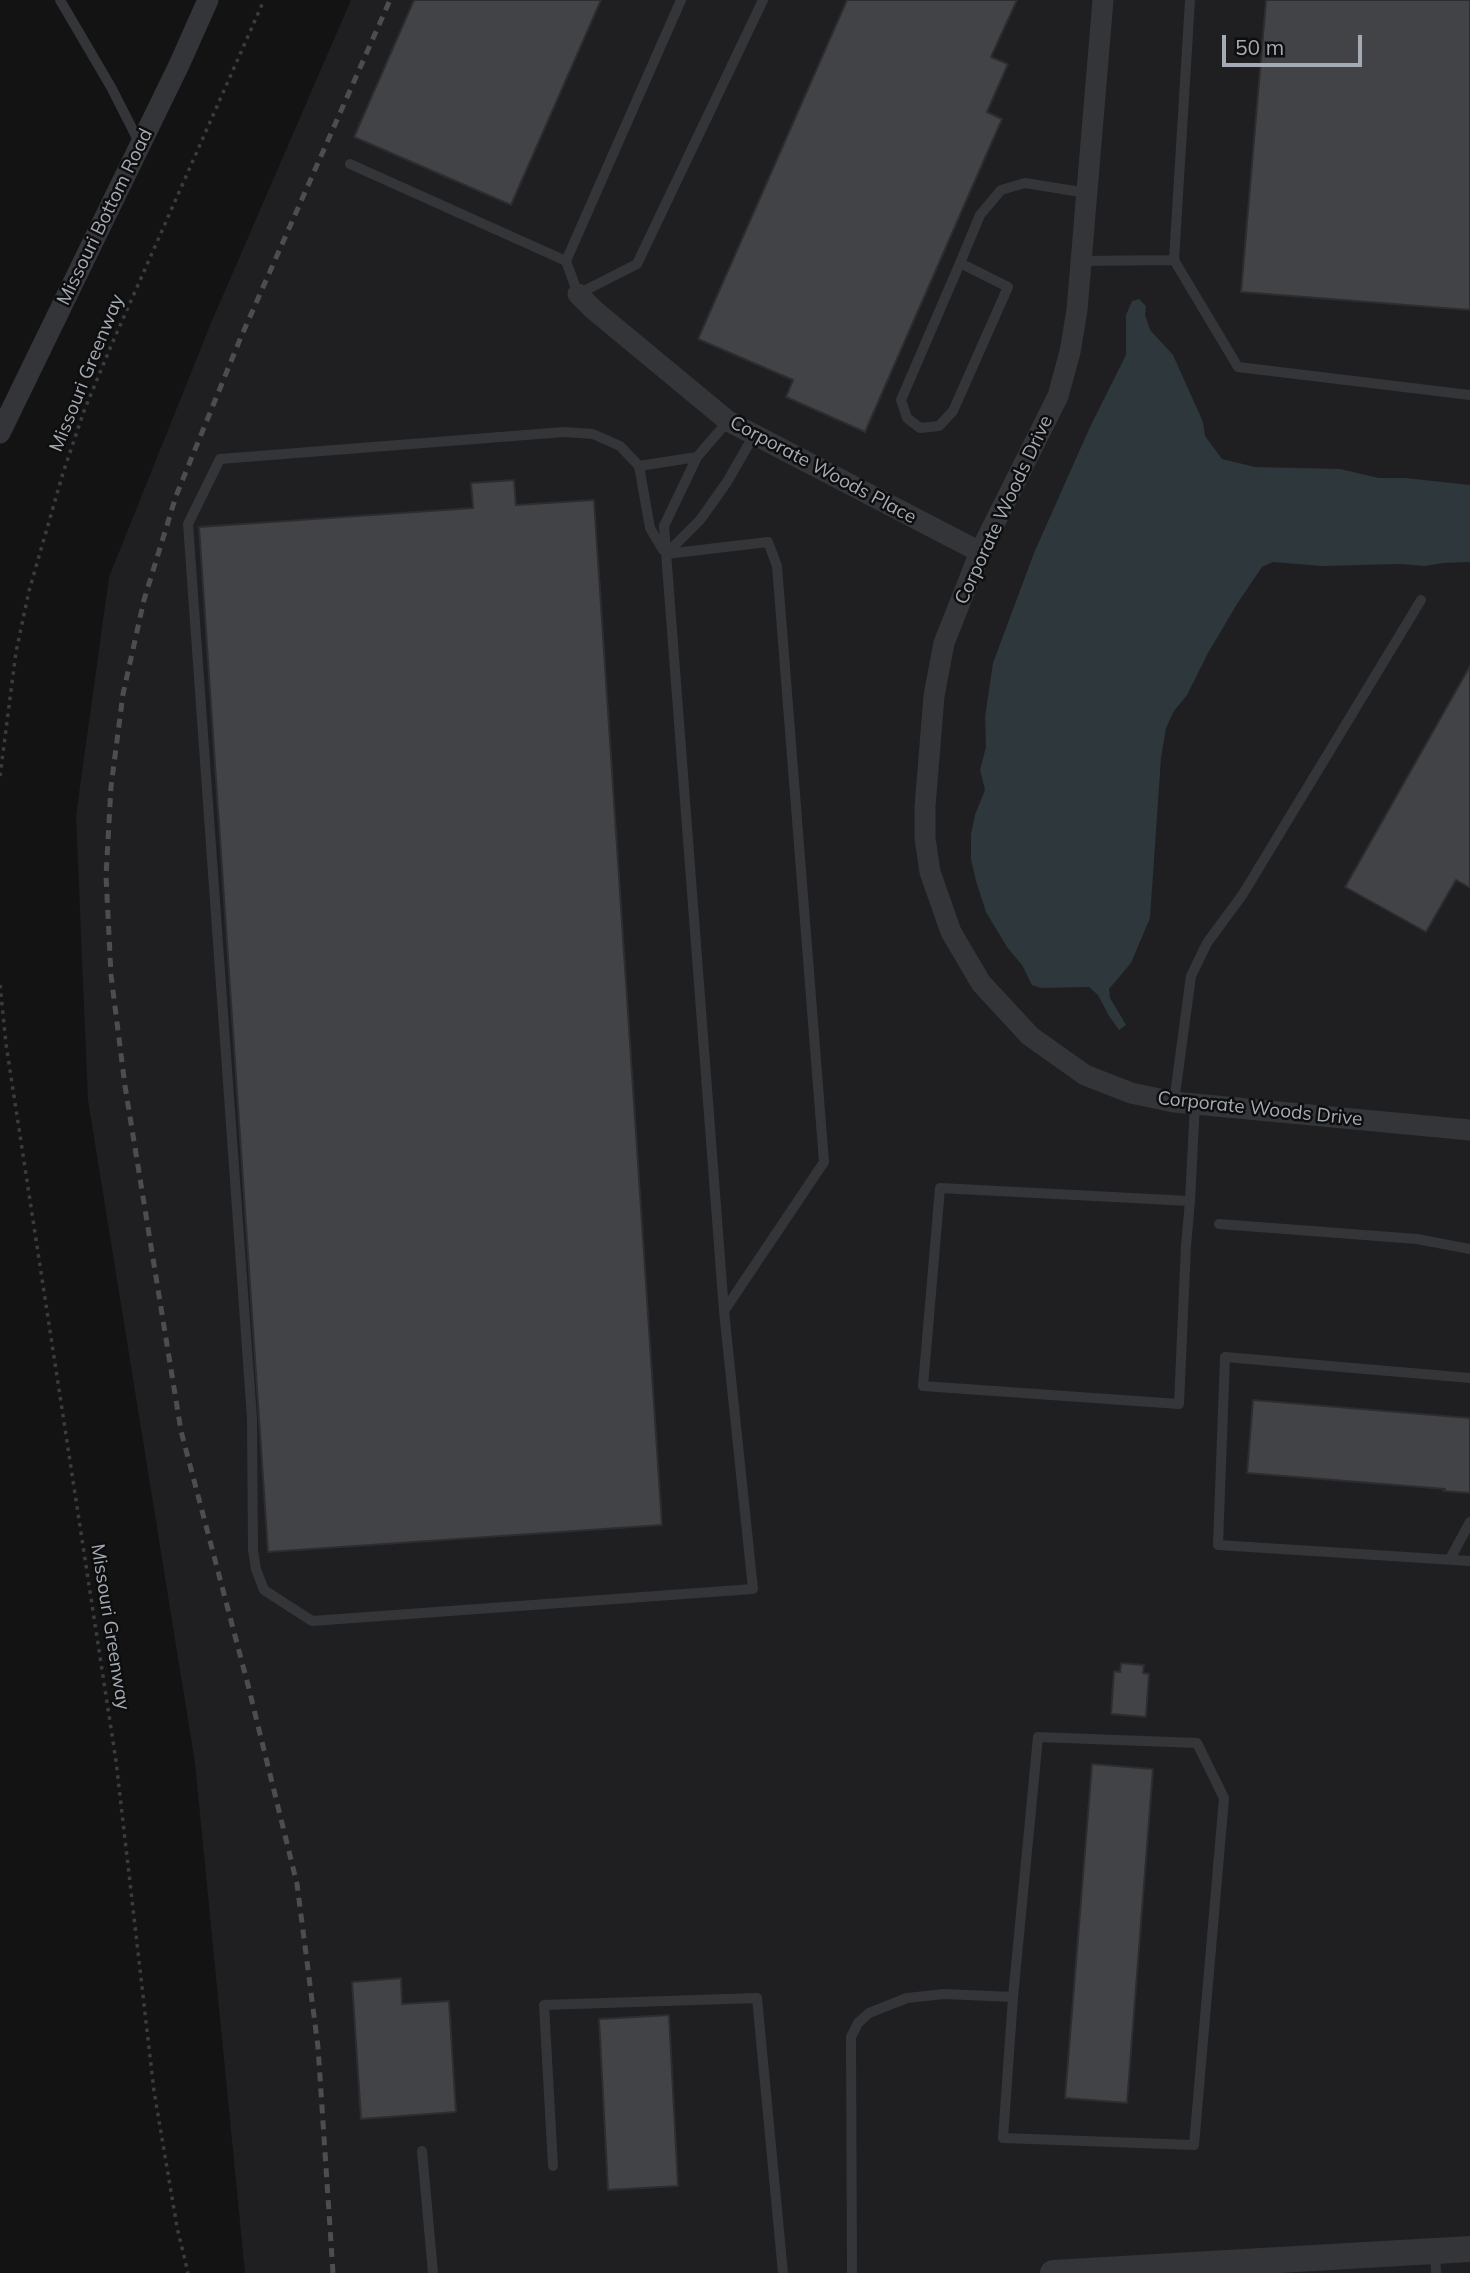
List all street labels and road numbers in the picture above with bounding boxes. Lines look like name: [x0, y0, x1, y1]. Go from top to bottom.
street label: Missouri Bottom Road: [52, 125, 158, 309]
street label: Missouri Greenway: [45, 291, 129, 455]
street label: Corporate Woods Place: [726, 411, 920, 529]
street label: Corporate Woods Drive: [950, 412, 1058, 608]
street label: Corporate Woods Drive: [1156, 1087, 1364, 1131]
street label: Missouri Greenway: [86, 1542, 134, 1712]

